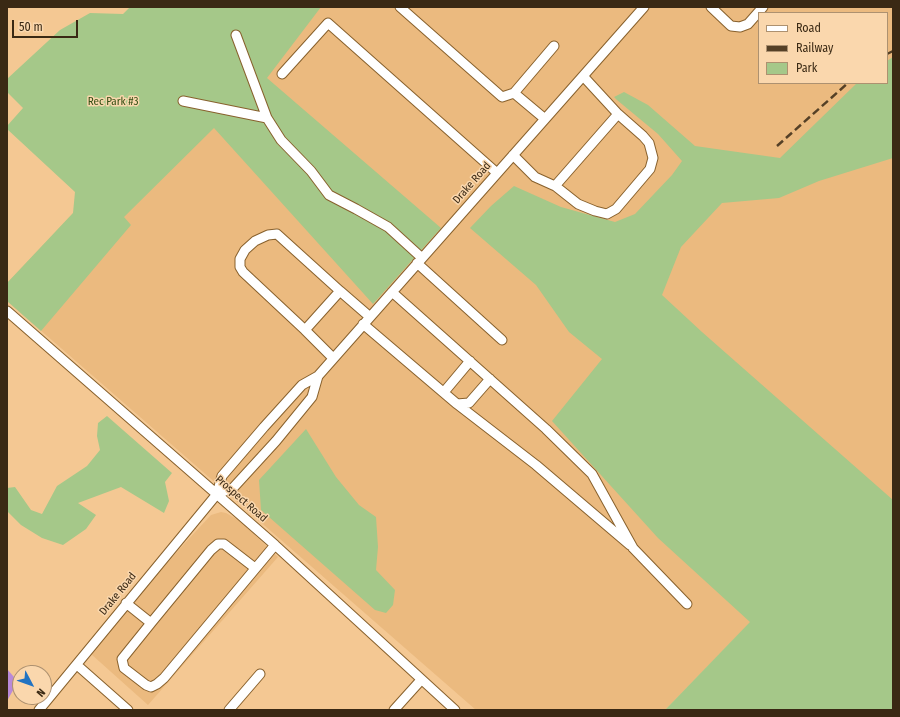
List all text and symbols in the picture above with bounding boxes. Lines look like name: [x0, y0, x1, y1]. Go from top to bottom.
scale bar: [14, 12, 80, 38]
legend: [758, 12, 888, 84]
text: 50 m: [19, 20, 43, 34]
text: Road: [796, 21, 821, 35]
text: Railway: [796, 41, 833, 55]
text: Park: [796, 61, 817, 75]
park label: Rec Park #3: [88, 95, 138, 109]
street label: Drake Road: [450, 159, 494, 207]
street label: Prospect Road: [212, 473, 270, 525]
street label: Drake Road: [97, 570, 139, 618]
north arrow: [12, 665, 52, 705]
text: N: [34, 686, 48, 699]

